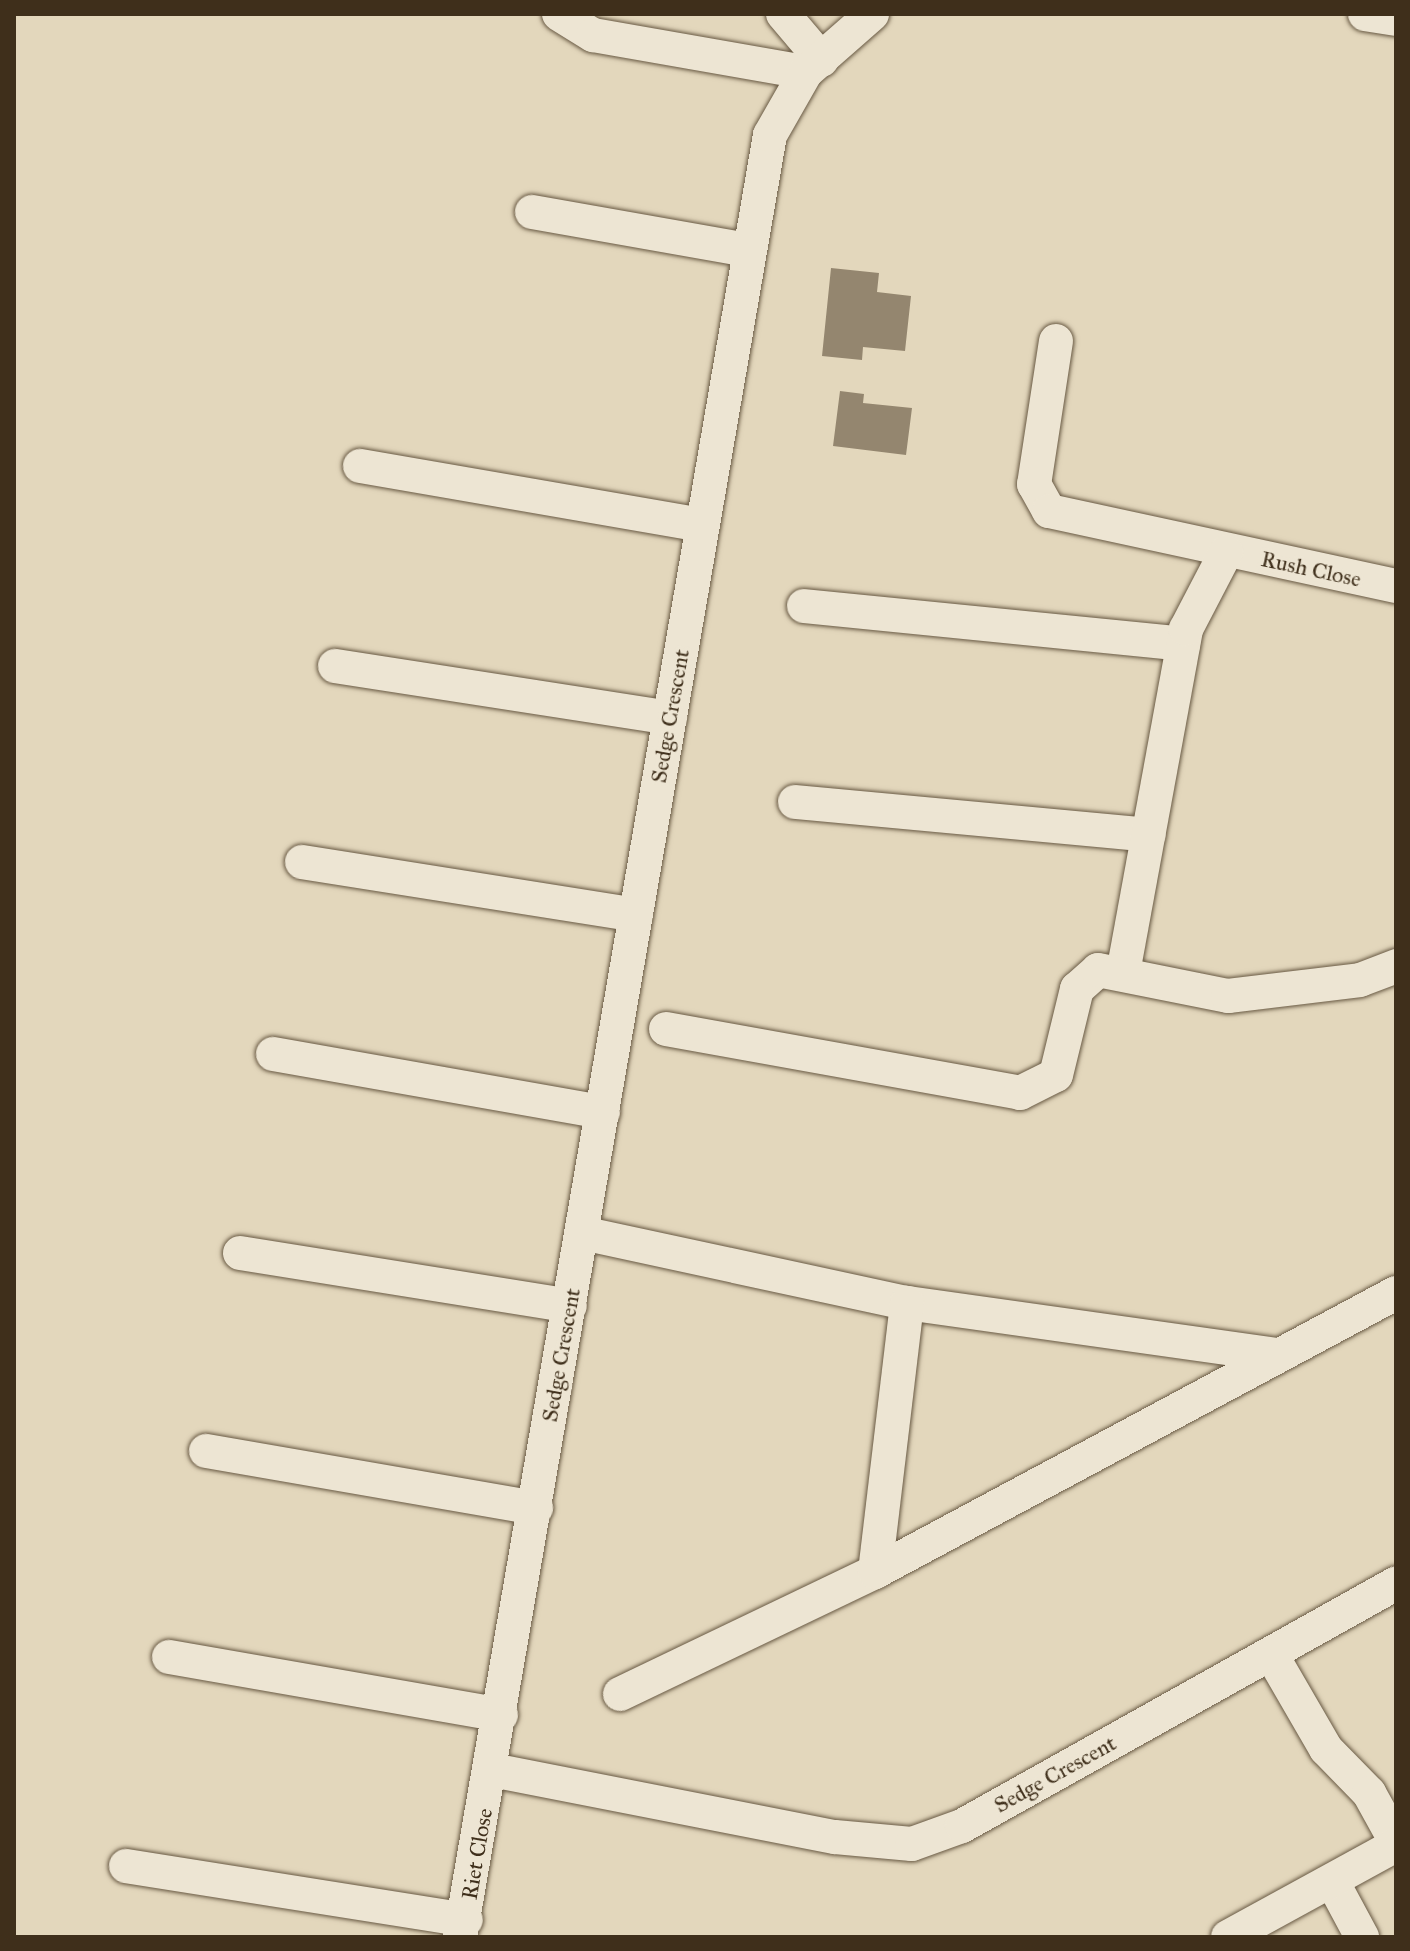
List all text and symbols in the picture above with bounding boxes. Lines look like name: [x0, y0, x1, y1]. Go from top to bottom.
street label: Rush Close: [1259, 546, 1363, 592]
street label: Sedge Crescent: [645, 647, 695, 785]
street label: Sedge Crescent: [536, 1286, 586, 1424]
street label: Sedge Crescent: [989, 1730, 1121, 1818]
street label: Riet Close: [456, 1806, 498, 1902]

